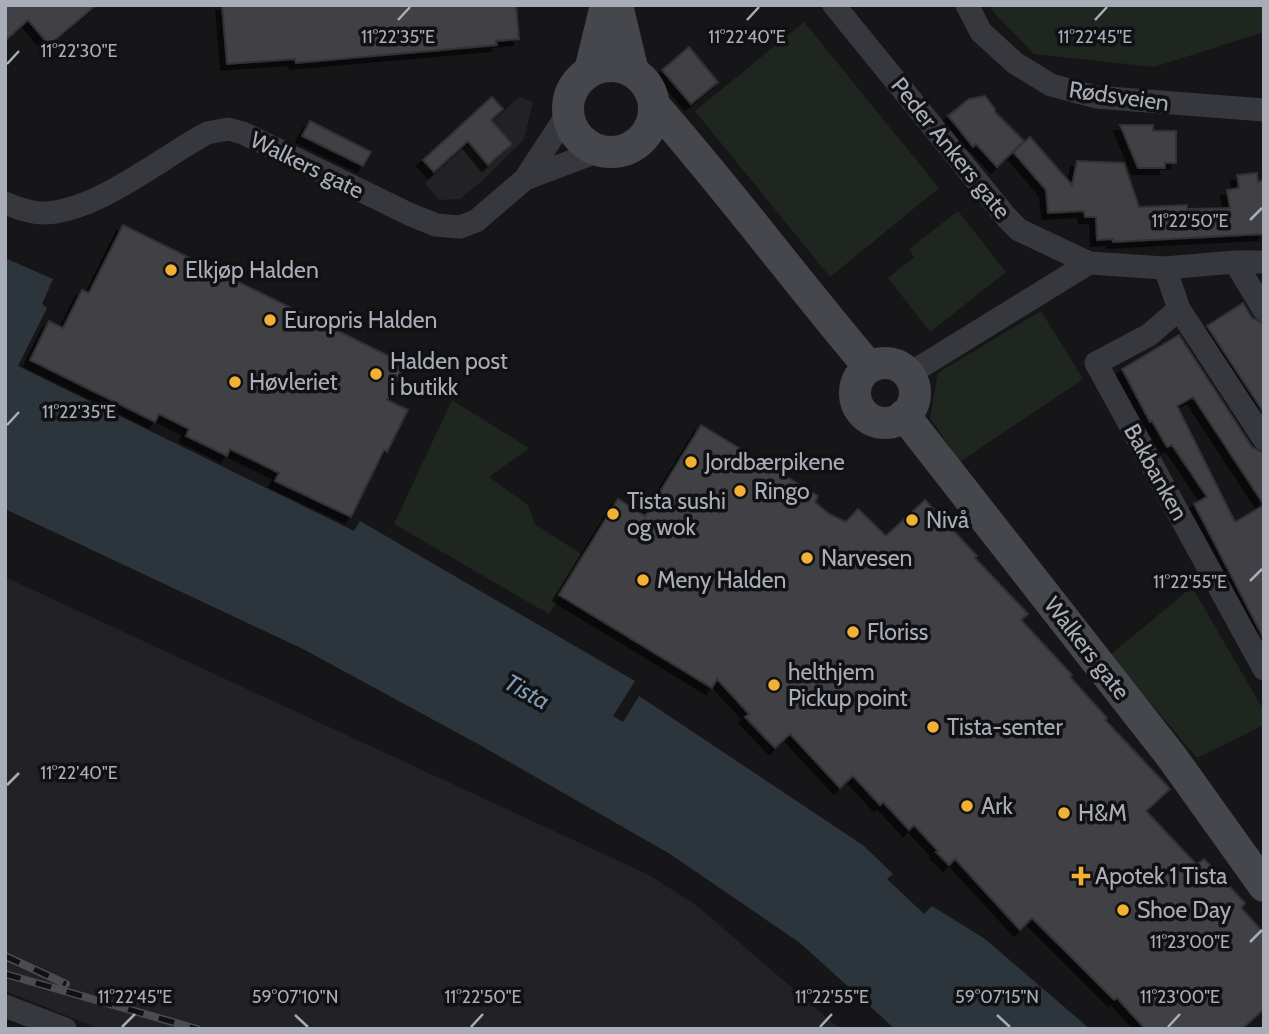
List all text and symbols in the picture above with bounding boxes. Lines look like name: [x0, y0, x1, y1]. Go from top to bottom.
text: 11°22'35"E: [361, 26, 435, 48]
text: 11°22'40"E: [708, 26, 786, 48]
text: 11°22'45"E: [1058, 26, 1132, 48]
text: 11°22'30"E: [40, 40, 118, 62]
street label: Peder Ankers gate: [885, 72, 1017, 225]
street label: Rødsveien: [1067, 75, 1171, 117]
street label: Walkers gate: [246, 126, 368, 205]
text: 11°22'50"E: [1151, 210, 1229, 232]
place label: Elkjøp Halden: [185, 256, 319, 284]
marker: Elkjøp Halden: [163, 262, 179, 278]
place label: Europris Halden: [284, 306, 437, 334]
marker: Europris Halden: [262, 312, 278, 328]
place label: Halden post i butikk: [390, 347, 508, 401]
marker: Halden post i butikk: [368, 366, 384, 382]
place label: Høvleriet: [249, 368, 338, 396]
marker: Høvleriet: [227, 374, 243, 390]
text: 11°22'35"E: [42, 401, 116, 423]
street label: Bakbanken: [1118, 419, 1194, 525]
place label: Jordbærpikene: [704, 448, 845, 476]
marker: Jordbærpikene: [683, 454, 699, 470]
place label: Ringo: [754, 477, 810, 505]
marker: Ringo: [732, 483, 748, 499]
place label: Tista sushi og wok: [627, 487, 726, 541]
marker: Tista sushi og wok: [605, 506, 621, 522]
place label: Nivå: [926, 506, 969, 534]
marker: Nivå: [904, 512, 920, 528]
place label: Narvesen: [821, 544, 912, 572]
marker: Narvesen: [799, 550, 815, 566]
place label: Meny Halden: [657, 566, 786, 594]
text: 11°22'55"E: [1153, 571, 1227, 593]
marker: Meny Halden: [635, 572, 651, 588]
street label: Walkers gate: [1038, 591, 1136, 705]
place label: Floriss: [867, 618, 928, 646]
marker: Floriss: [845, 624, 861, 640]
place label: helthjem Pickup point: [788, 658, 908, 712]
water label: Tista: [500, 667, 555, 716]
marker: helthjem Pickup point: [766, 677, 782, 693]
place label: Tista-senter: [947, 713, 1063, 741]
marker: Tista-senter: [925, 719, 941, 735]
text: 11°22'40"E: [40, 762, 118, 784]
place label: Ark: [981, 792, 1013, 820]
marker: Ark: [959, 798, 975, 814]
place label: H&M: [1078, 799, 1127, 827]
marker: H&M: [1056, 805, 1072, 821]
place label: Apotek 1 Tista: [1095, 862, 1227, 890]
marker: Apotek 1 Tista: [1073, 868, 1089, 884]
place label: Shoe Day: [1137, 896, 1231, 924]
marker: Shoe Day: [1115, 902, 1131, 918]
text: 11°23'00"E: [1150, 931, 1230, 953]
text: 11°22'45"E: [98, 986, 172, 1008]
text: 59°07'10"N: [252, 986, 338, 1008]
text: 11°22'50"E: [444, 986, 522, 1008]
text: 11°22'55"E: [795, 986, 869, 1008]
text: 59°07'15"N: [955, 986, 1039, 1008]
text: 11°23'00"E: [1140, 986, 1220, 1008]

